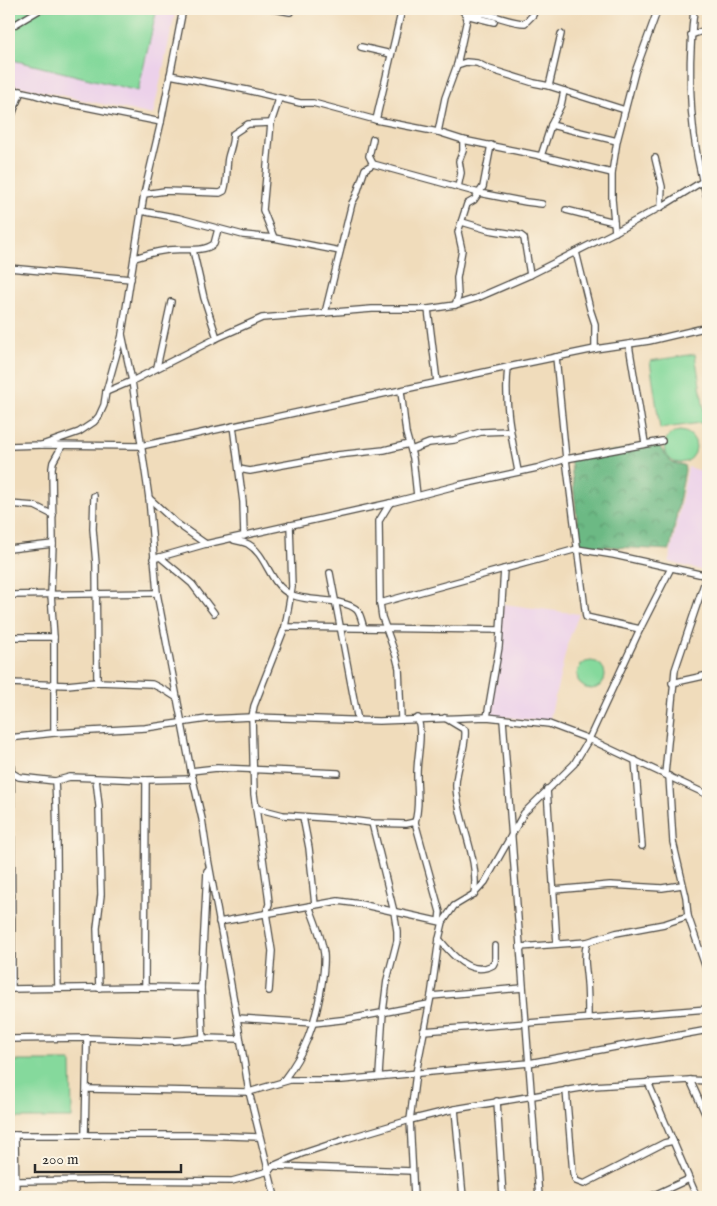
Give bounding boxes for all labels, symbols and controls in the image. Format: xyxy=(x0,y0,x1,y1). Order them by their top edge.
scale bar xyxy=(35,1141,181,1173)
text: 200 m xyxy=(42,1150,79,1169)

